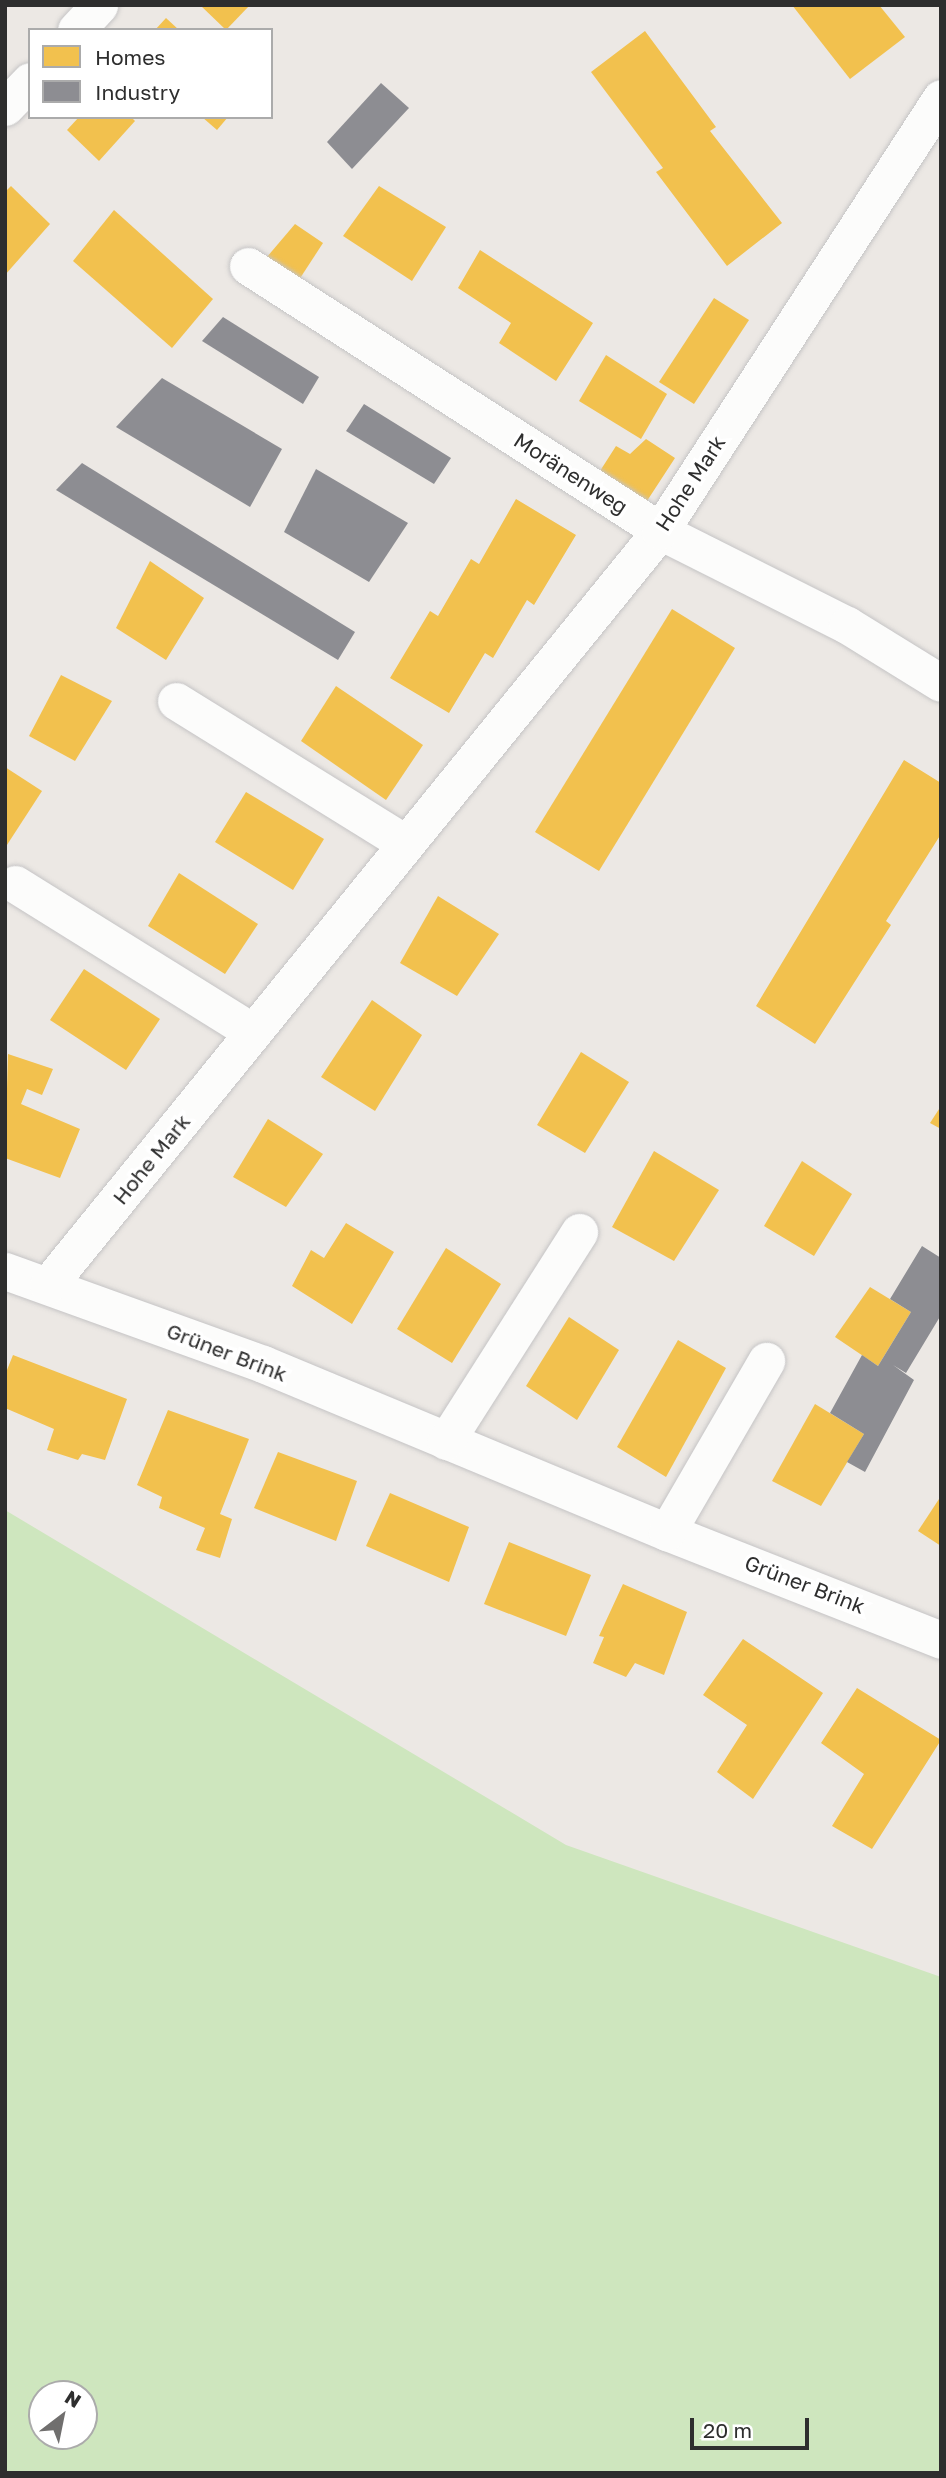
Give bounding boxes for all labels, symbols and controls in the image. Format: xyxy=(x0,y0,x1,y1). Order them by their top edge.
legend xyxy=(28,28,273,119)
text: Homes xyxy=(95,44,165,70)
text: Industry xyxy=(95,79,180,105)
street label: Moränenweg xyxy=(510,427,632,519)
street label: Hohe Mark xyxy=(650,430,730,536)
street label: Hohe Mark xyxy=(107,1109,195,1209)
street label: Grüner Brink xyxy=(163,1317,291,1387)
street label: Grüner Brink xyxy=(741,1549,869,1619)
north arrow xyxy=(28,2380,98,2450)
text: N xyxy=(61,2385,86,2412)
scale bar xyxy=(694,2404,813,2448)
text: 20 m xyxy=(703,2417,752,2443)

